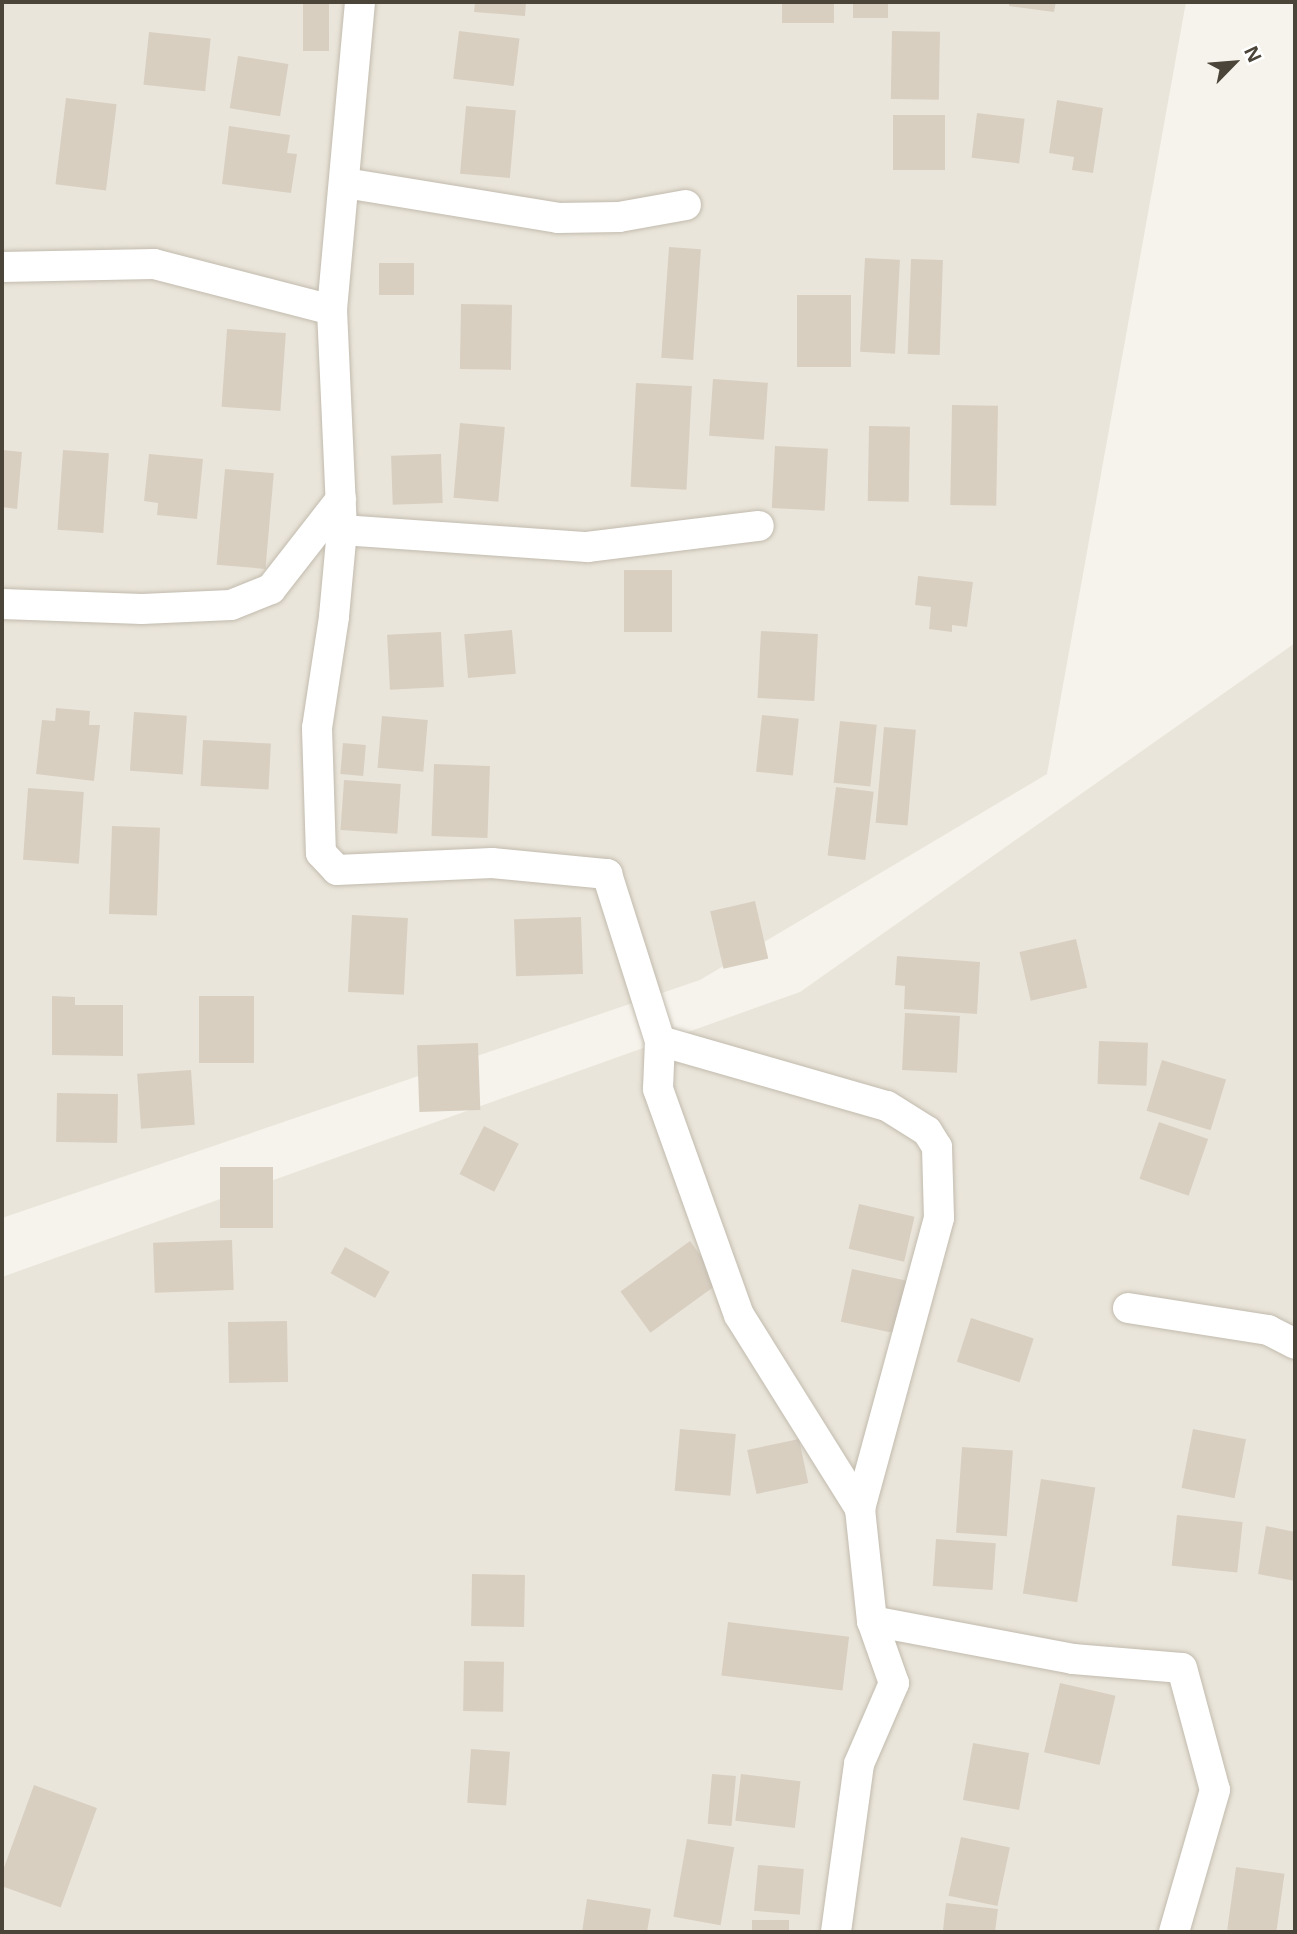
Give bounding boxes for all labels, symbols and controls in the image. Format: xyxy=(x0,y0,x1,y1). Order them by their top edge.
north arrow xyxy=(1199,28,1269,98)
text: N xyxy=(1238,42,1268,67)

